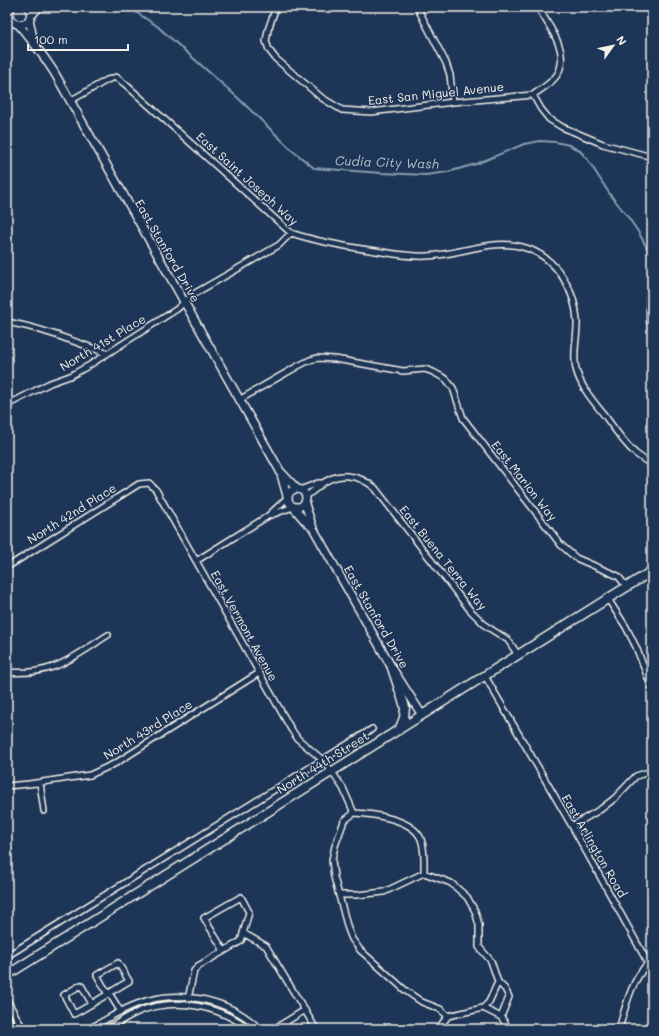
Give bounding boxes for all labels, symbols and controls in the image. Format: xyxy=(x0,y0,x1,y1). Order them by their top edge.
scale bar xyxy=(28,26,128,52)
north arrow xyxy=(593,26,633,66)
text: 100 m xyxy=(34,31,68,47)
text: N xyxy=(613,33,630,48)
street label: East San Miguel Avenue xyxy=(367,78,505,108)
street label: East Saint Joseph Way xyxy=(193,128,302,228)
water label: Cudia City Wash xyxy=(335,151,439,172)
street label: East Stanford Drive xyxy=(132,196,204,305)
street label: North 41st Place xyxy=(57,310,148,374)
street label: East Marion Way xyxy=(488,437,561,524)
street label: North 42nd Place xyxy=(24,479,119,547)
street label: East Buena Terra Way xyxy=(397,502,491,613)
street label: East Stanford Drive xyxy=(341,562,413,671)
street label: East Vermont Avenue xyxy=(208,567,282,684)
street label: North 43rd Place xyxy=(100,695,195,763)
street label: North 44th Street xyxy=(273,727,372,797)
street label: East Arlington Road xyxy=(559,791,631,900)

